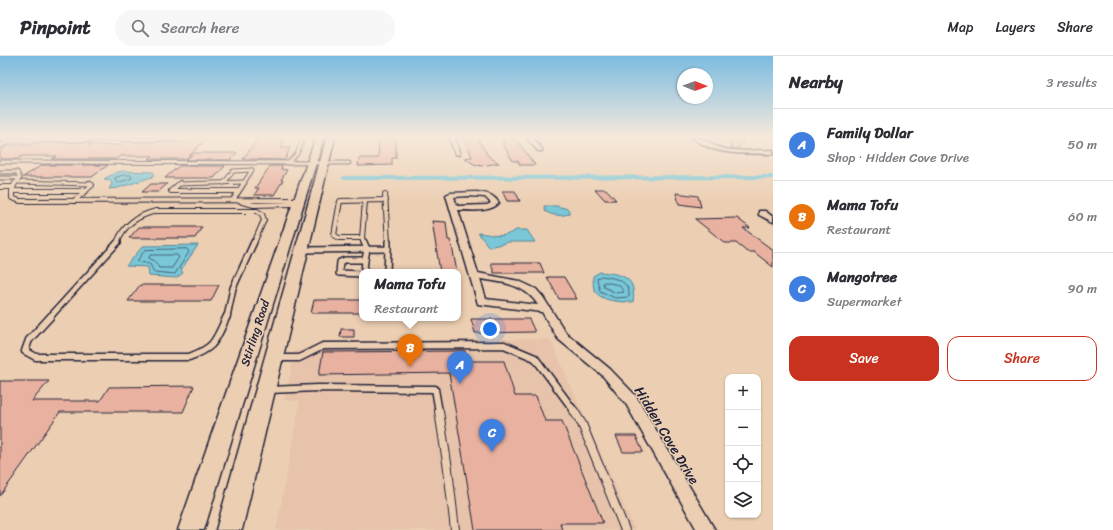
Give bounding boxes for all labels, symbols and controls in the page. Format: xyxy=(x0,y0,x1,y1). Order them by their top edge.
search box xyxy=(115,10,395,46)
text: Pinpoint xyxy=(20,11,91,44)
text: Search here xyxy=(161,15,240,41)
text: Map xyxy=(948,15,973,40)
text: Layers xyxy=(995,15,1035,40)
text: Share xyxy=(1057,15,1093,40)
icon: search xyxy=(129,17,151,39)
text: Nearby xyxy=(789,67,843,97)
north arrow xyxy=(677,68,713,104)
text: 3 results xyxy=(1046,71,1097,94)
text: Family Dollar xyxy=(827,120,913,146)
text: A xyxy=(798,133,806,156)
text: 50 m xyxy=(1067,133,1097,156)
text: Shop · Hidden Cove Drive xyxy=(827,146,969,169)
text: Mama Tofu xyxy=(827,192,898,218)
text: B xyxy=(798,205,806,228)
text: 60 m xyxy=(1068,205,1097,228)
text: Restaurant xyxy=(827,218,891,241)
text: Mangotree xyxy=(827,264,897,290)
popup xyxy=(359,269,461,321)
text: Mama Tofu xyxy=(374,271,446,297)
text: C xyxy=(798,277,806,300)
text: 90 m xyxy=(1067,277,1097,300)
text: Supermarket xyxy=(827,290,902,313)
street label: Stirling Road xyxy=(234,296,276,369)
text: Restaurant xyxy=(374,297,439,320)
your location xyxy=(480,319,500,339)
pin: B xyxy=(397,334,423,367)
button: Save xyxy=(789,336,939,381)
button: Share xyxy=(947,336,1097,381)
pin: A xyxy=(447,351,473,384)
map controls xyxy=(725,374,761,518)
button: + xyxy=(725,374,761,410)
street label: Hidden Cove Drive xyxy=(627,381,706,490)
button: − xyxy=(725,410,761,446)
pin: C xyxy=(479,419,505,452)
button: locate xyxy=(725,446,761,482)
button: layers xyxy=(725,482,761,518)

